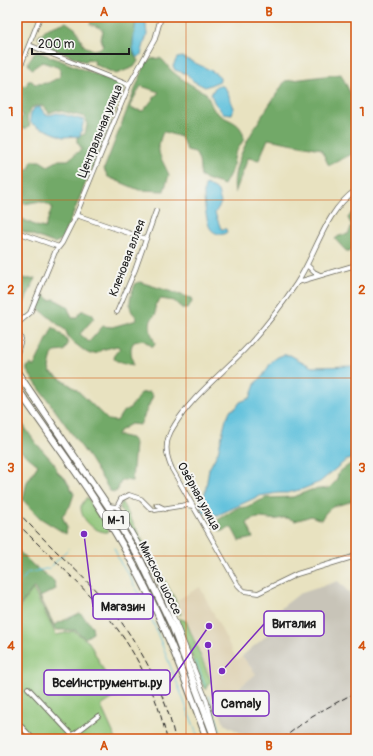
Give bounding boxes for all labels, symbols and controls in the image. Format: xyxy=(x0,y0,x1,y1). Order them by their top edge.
text: A xyxy=(100,4,109,20)
text: B xyxy=(265,4,273,20)
scale bar xyxy=(32,30,129,56)
text: 200 m xyxy=(38,37,75,52)
street label: Центральная улица xyxy=(75,82,126,180)
text: 1 xyxy=(8,104,14,120)
text: 1 xyxy=(359,104,365,120)
street label: Кленовая аллея xyxy=(106,217,149,299)
text: 2 xyxy=(7,282,15,298)
text: 2 xyxy=(358,282,366,298)
text: 3 xyxy=(7,460,15,476)
street label: Озёрная улица xyxy=(174,460,224,533)
text: 3 xyxy=(358,460,366,476)
road number: М-1 xyxy=(103,511,129,529)
street label: Минское шоссе xyxy=(135,539,184,617)
callout: Магазин xyxy=(93,594,153,619)
text: Магазин xyxy=(101,599,146,615)
callout: Виталия xyxy=(264,611,324,636)
text: Виталия xyxy=(272,616,316,632)
text: 4 xyxy=(7,638,15,654)
text: 4 xyxy=(358,638,366,654)
callout: ВсеИнструменты.ру xyxy=(44,670,170,695)
text: ВсеИнструменты.ру xyxy=(52,675,162,691)
callout: Camaly xyxy=(213,691,269,716)
text: Camaly xyxy=(221,696,262,712)
text: A xyxy=(100,738,109,754)
text: B xyxy=(265,738,273,754)

